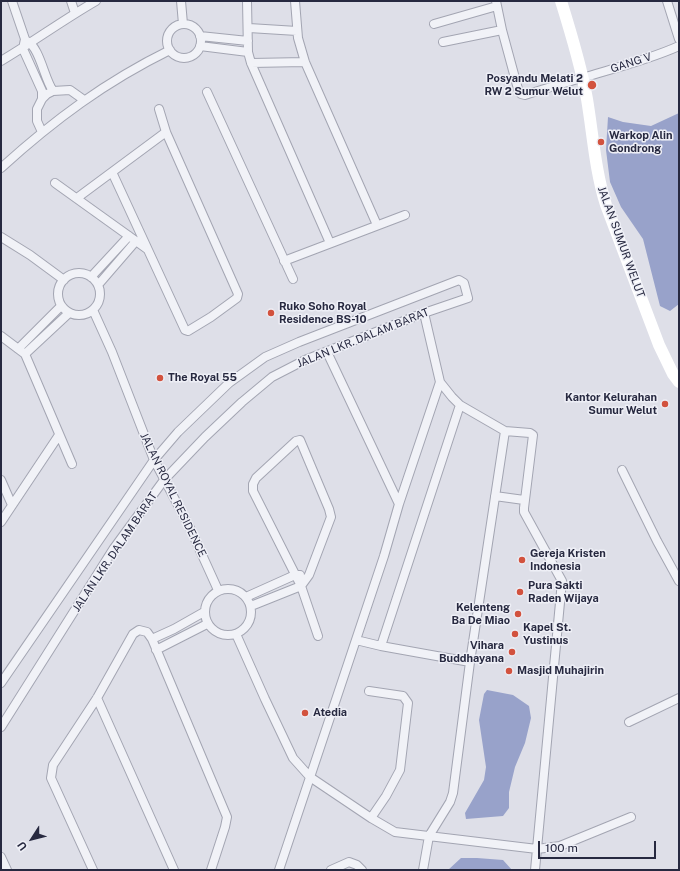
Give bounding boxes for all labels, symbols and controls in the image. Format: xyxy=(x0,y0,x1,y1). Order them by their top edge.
street label: GANG V xyxy=(609,50,653,76)
place label: Posyandu Melati 2 RW 2 Sumur Welut xyxy=(484,72,583,98)
marker: Posyandu Melati 2 RW 2 Sumur Welut xyxy=(586,79,598,91)
place label: Warkop Alin Gondrong xyxy=(609,129,672,155)
marker: Warkop Alin Gondrong xyxy=(596,137,606,147)
street label: JALAN SUMUR WELUT xyxy=(595,185,647,299)
place label: Ruko Soho Royal Residence BS-10 xyxy=(279,300,367,326)
street label: JALAN LKR. DALAM BARAT xyxy=(295,305,431,371)
marker: Ruko Soho Royal Residence BS-10 xyxy=(266,308,276,318)
place label: The Royal 55 xyxy=(168,371,237,385)
marker: The Royal 55 xyxy=(155,373,165,383)
place label: Kantor Kelurahan Sumur Welut xyxy=(565,391,657,417)
marker: Kantor Kelurahan Sumur Welut xyxy=(660,399,670,409)
street label: JALAN ROYAL RESIDENCE xyxy=(137,431,209,559)
street label: JALAN LKR. DALAM BARAT xyxy=(70,490,160,614)
place label: Gereja Kristen Indonesia xyxy=(530,547,606,573)
marker: Gereja Kristen Indonesia xyxy=(517,555,527,565)
place label: Pura Sakti Raden Wijaya xyxy=(528,579,599,605)
marker: Pura Sakti Raden Wijaya xyxy=(515,587,525,597)
place label: Kelenteng Ba De Miao xyxy=(451,601,510,627)
marker: Kelenteng Ba De Miao xyxy=(513,609,523,619)
place label: Kapel St. Yustinus xyxy=(523,621,571,647)
marker: Kapel St. Yustinus xyxy=(510,629,520,639)
place label: Vihara Buddhayana xyxy=(439,639,504,665)
marker: Vihara Buddhayana xyxy=(507,647,517,657)
place label: Masjid Muhajirin xyxy=(517,664,604,678)
marker: Masjid Muhajirin xyxy=(504,666,514,676)
place label: Atedia xyxy=(313,706,347,720)
marker: Atedia xyxy=(300,708,310,718)
north arrow xyxy=(12,819,52,859)
scale bar xyxy=(540,833,658,859)
text: U xyxy=(15,839,29,853)
text: 100 m xyxy=(545,841,578,855)

